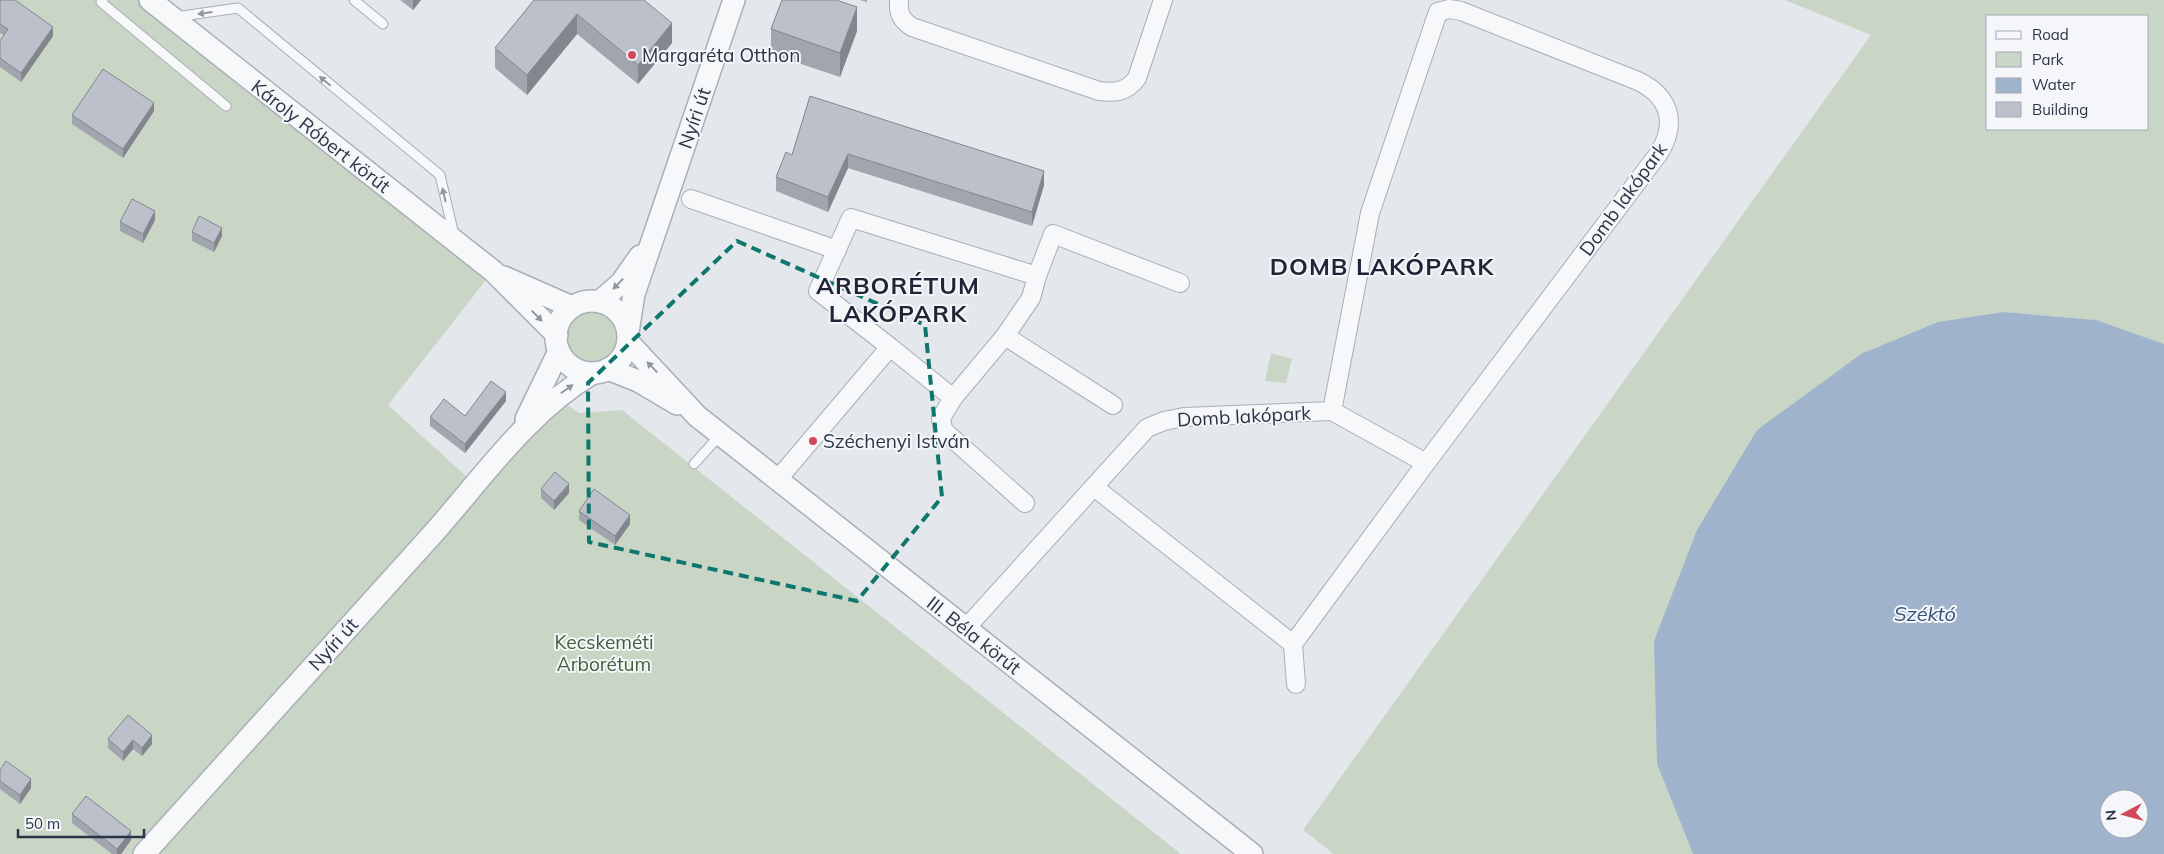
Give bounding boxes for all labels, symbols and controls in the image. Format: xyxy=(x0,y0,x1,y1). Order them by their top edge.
one-way arrow xyxy=(197,9,213,17)
legend xyxy=(1986,15,2149,130)
text: Road xyxy=(2032,25,2069,44)
place label: Margaréta Otthon xyxy=(642,43,800,67)
marker: Margaréta Otthon xyxy=(626,49,638,61)
text: Park xyxy=(2032,50,2064,69)
street label: Károly Róbert körút xyxy=(247,74,396,198)
one-way arrow xyxy=(320,75,332,87)
text: Water xyxy=(2032,75,2076,94)
street label: Nyíri út xyxy=(672,84,716,152)
text: Building xyxy=(2032,100,2088,119)
street label: Domb lakópark xyxy=(1574,138,1672,260)
one-way arrow xyxy=(440,187,448,202)
district label: DOMB LAKÓPARK xyxy=(1270,251,1494,281)
district label: ARBORÉTUM LAKÓPARK xyxy=(816,270,980,328)
one-way arrow xyxy=(612,278,624,290)
one-way arrow xyxy=(531,310,543,322)
one-way arrow xyxy=(646,361,658,373)
one-way arrow xyxy=(561,384,574,394)
street label: Domb lakópark xyxy=(1177,401,1312,431)
place label: Széchenyi István xyxy=(823,429,970,453)
marker: Széchenyi István xyxy=(807,435,819,447)
street label: III. Béla körút xyxy=(922,591,1026,679)
water label: Széktó xyxy=(1894,601,1956,626)
street label: Nyíri út xyxy=(303,612,363,675)
park label: Kecskeméti Arborétum xyxy=(554,630,654,676)
north arrow xyxy=(2099,789,2149,839)
scale bar xyxy=(18,806,144,838)
text: N xyxy=(2102,809,2121,822)
text: 50 m xyxy=(25,814,60,833)

